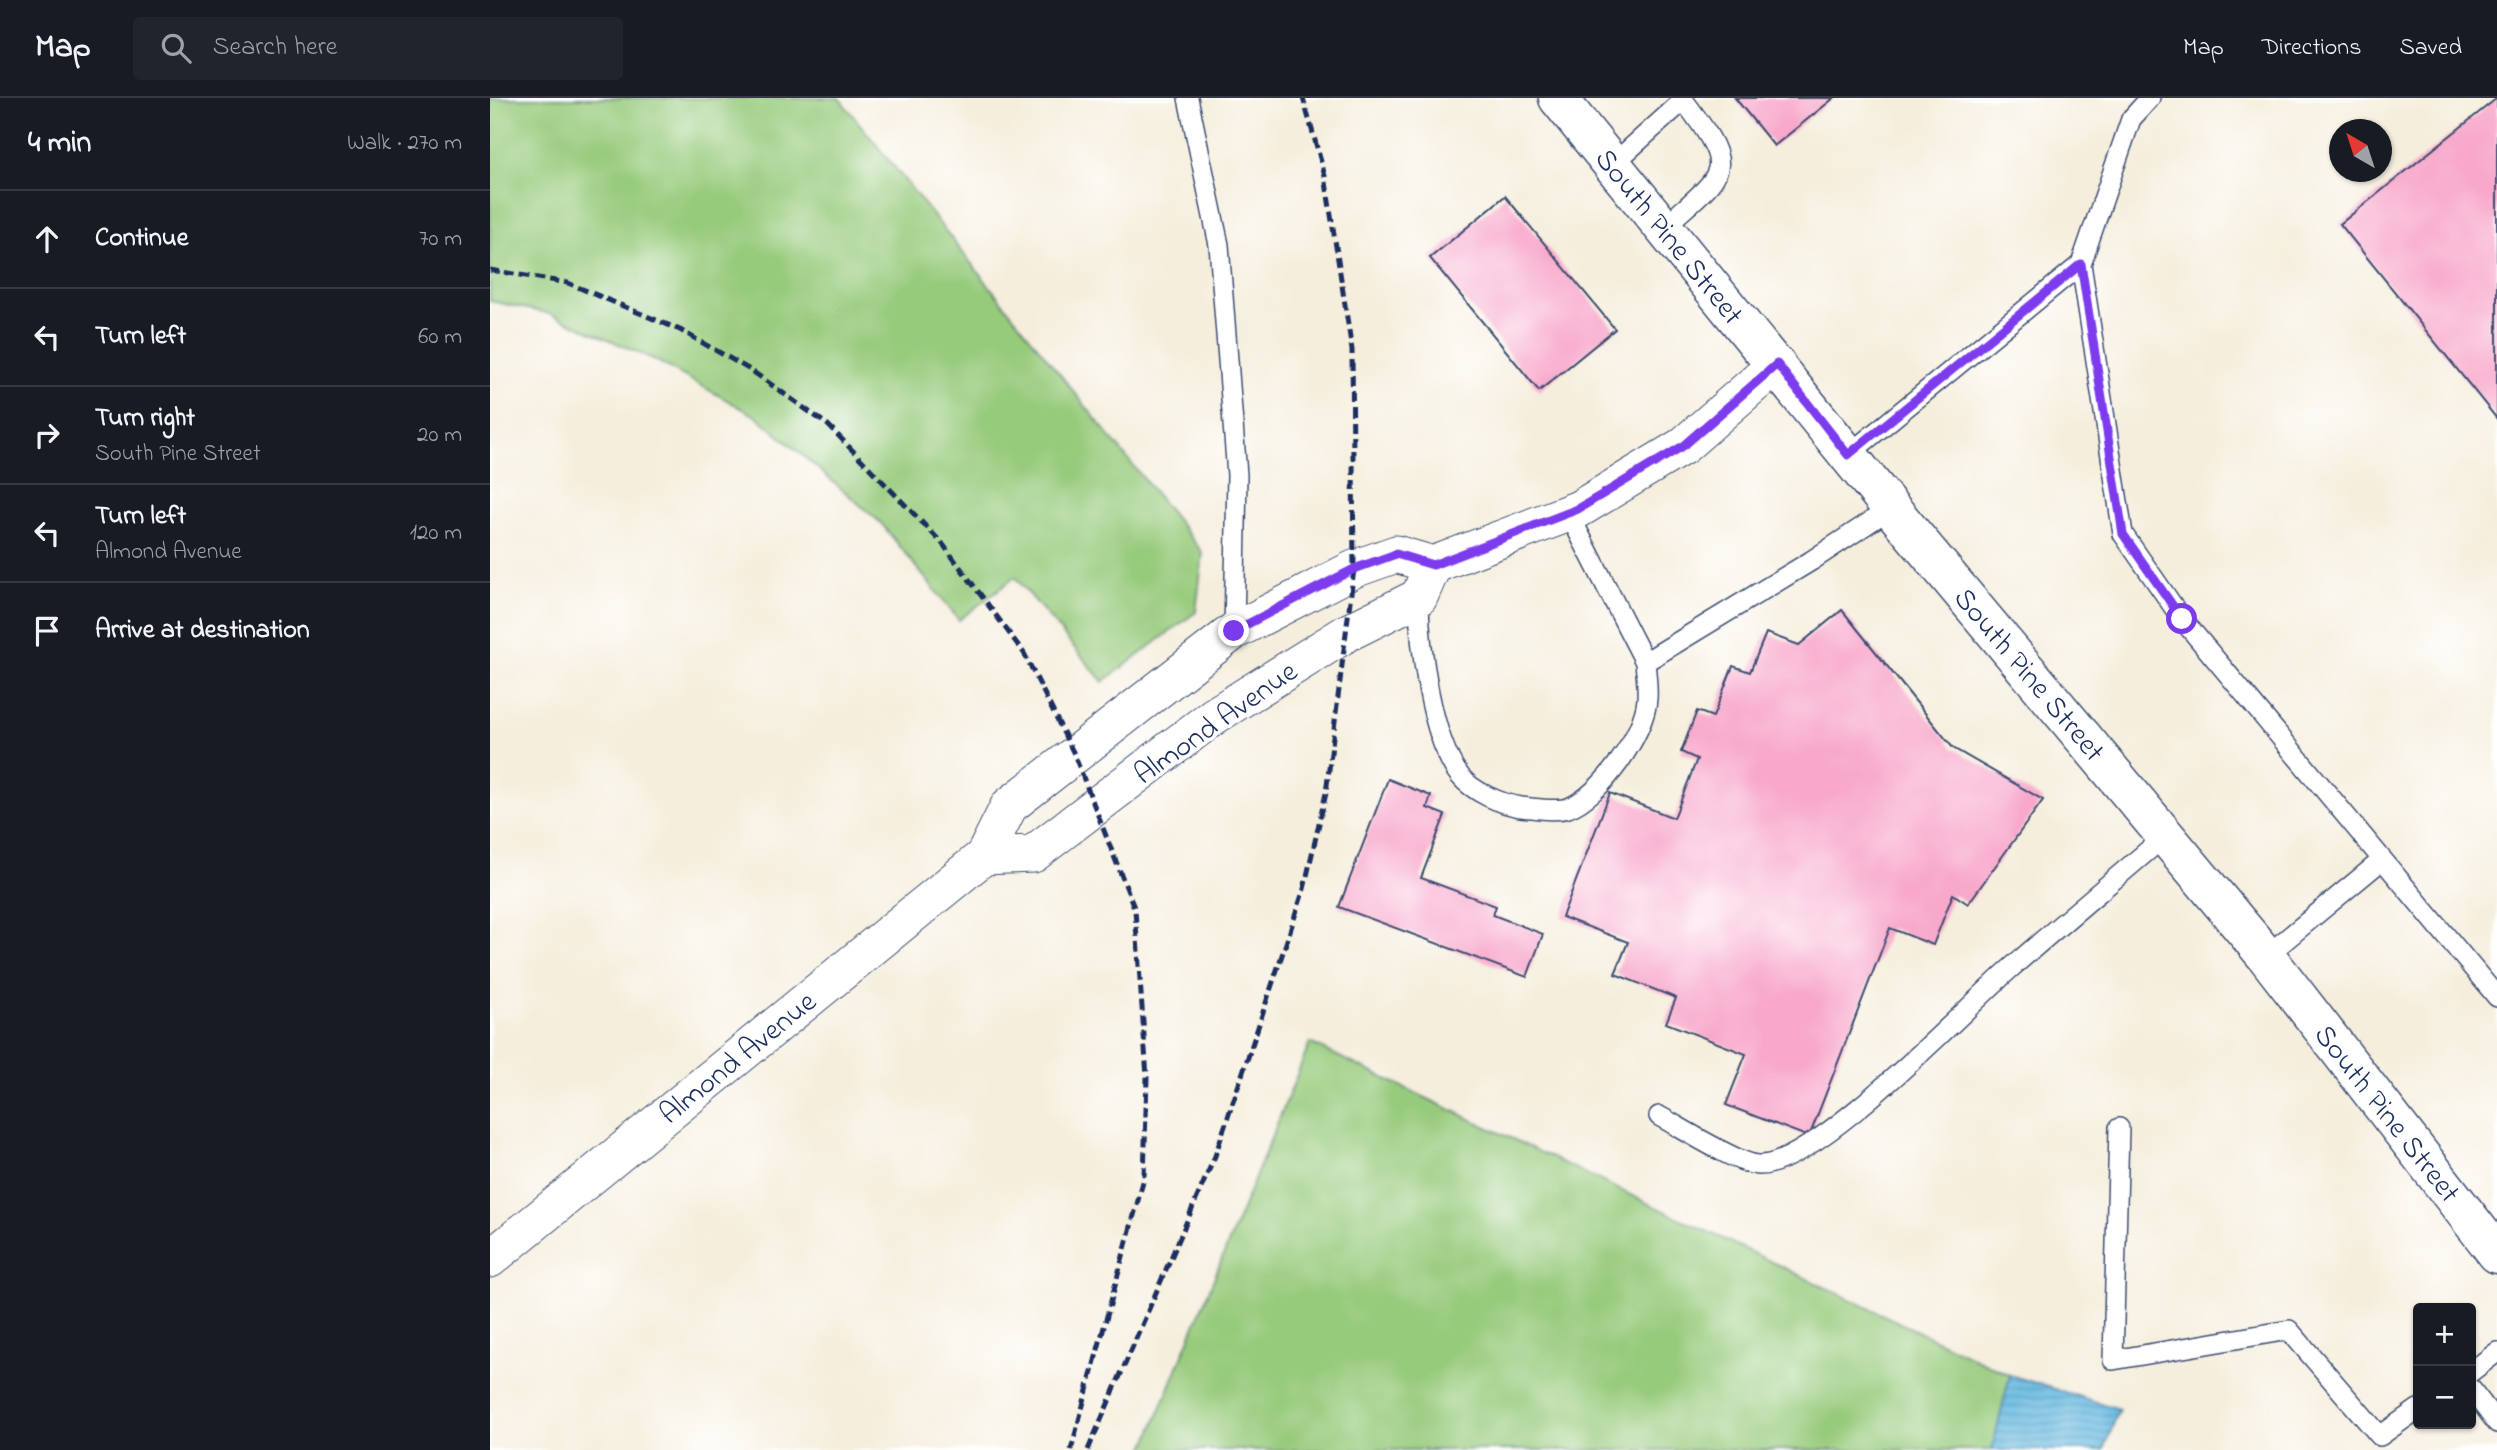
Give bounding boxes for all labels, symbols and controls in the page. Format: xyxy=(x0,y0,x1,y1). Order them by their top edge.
search box xyxy=(133,17,623,80)
text: Map xyxy=(35,24,91,72)
icon: search xyxy=(157,29,195,67)
text: Search here xyxy=(213,29,337,67)
text: Map xyxy=(2183,31,2224,66)
text: Directions xyxy=(2262,31,2361,66)
text: Saved xyxy=(2399,31,2462,66)
north arrow xyxy=(2329,119,2392,182)
text: 4 min xyxy=(28,122,91,166)
text: Walk · 270 m xyxy=(347,127,462,160)
street label: South Pine Street xyxy=(1583,140,1753,336)
icon: ahead xyxy=(28,220,66,258)
text: Continue xyxy=(95,220,188,258)
text: 70 m xyxy=(419,223,462,256)
icon: left xyxy=(28,318,66,356)
text: Turn left xyxy=(95,318,186,356)
text: 60 m xyxy=(418,321,462,354)
text: Turn right xyxy=(95,400,195,438)
icon: right xyxy=(28,416,66,454)
text: 20 m xyxy=(417,419,462,452)
text: South Pine Street xyxy=(95,438,261,471)
text: Turn left xyxy=(95,498,186,536)
icon: left xyxy=(28,514,66,552)
text: 120 m xyxy=(410,517,462,550)
text: Almond Avenue xyxy=(95,536,242,569)
street label: South Pine Street xyxy=(1941,579,2114,773)
route start xyxy=(2166,603,2197,634)
icon: arrive xyxy=(28,612,66,650)
text: Arrive at destination xyxy=(95,612,310,650)
route end xyxy=(1218,615,1249,646)
street label: Almond Avenue xyxy=(1126,651,1308,797)
street label: Almond Avenue xyxy=(651,982,827,1137)
street label: South Pine Street xyxy=(2302,1016,2469,1214)
map controls xyxy=(2413,1303,2476,1429)
button: + xyxy=(2413,1303,2476,1366)
button: − xyxy=(2413,1366,2476,1429)

